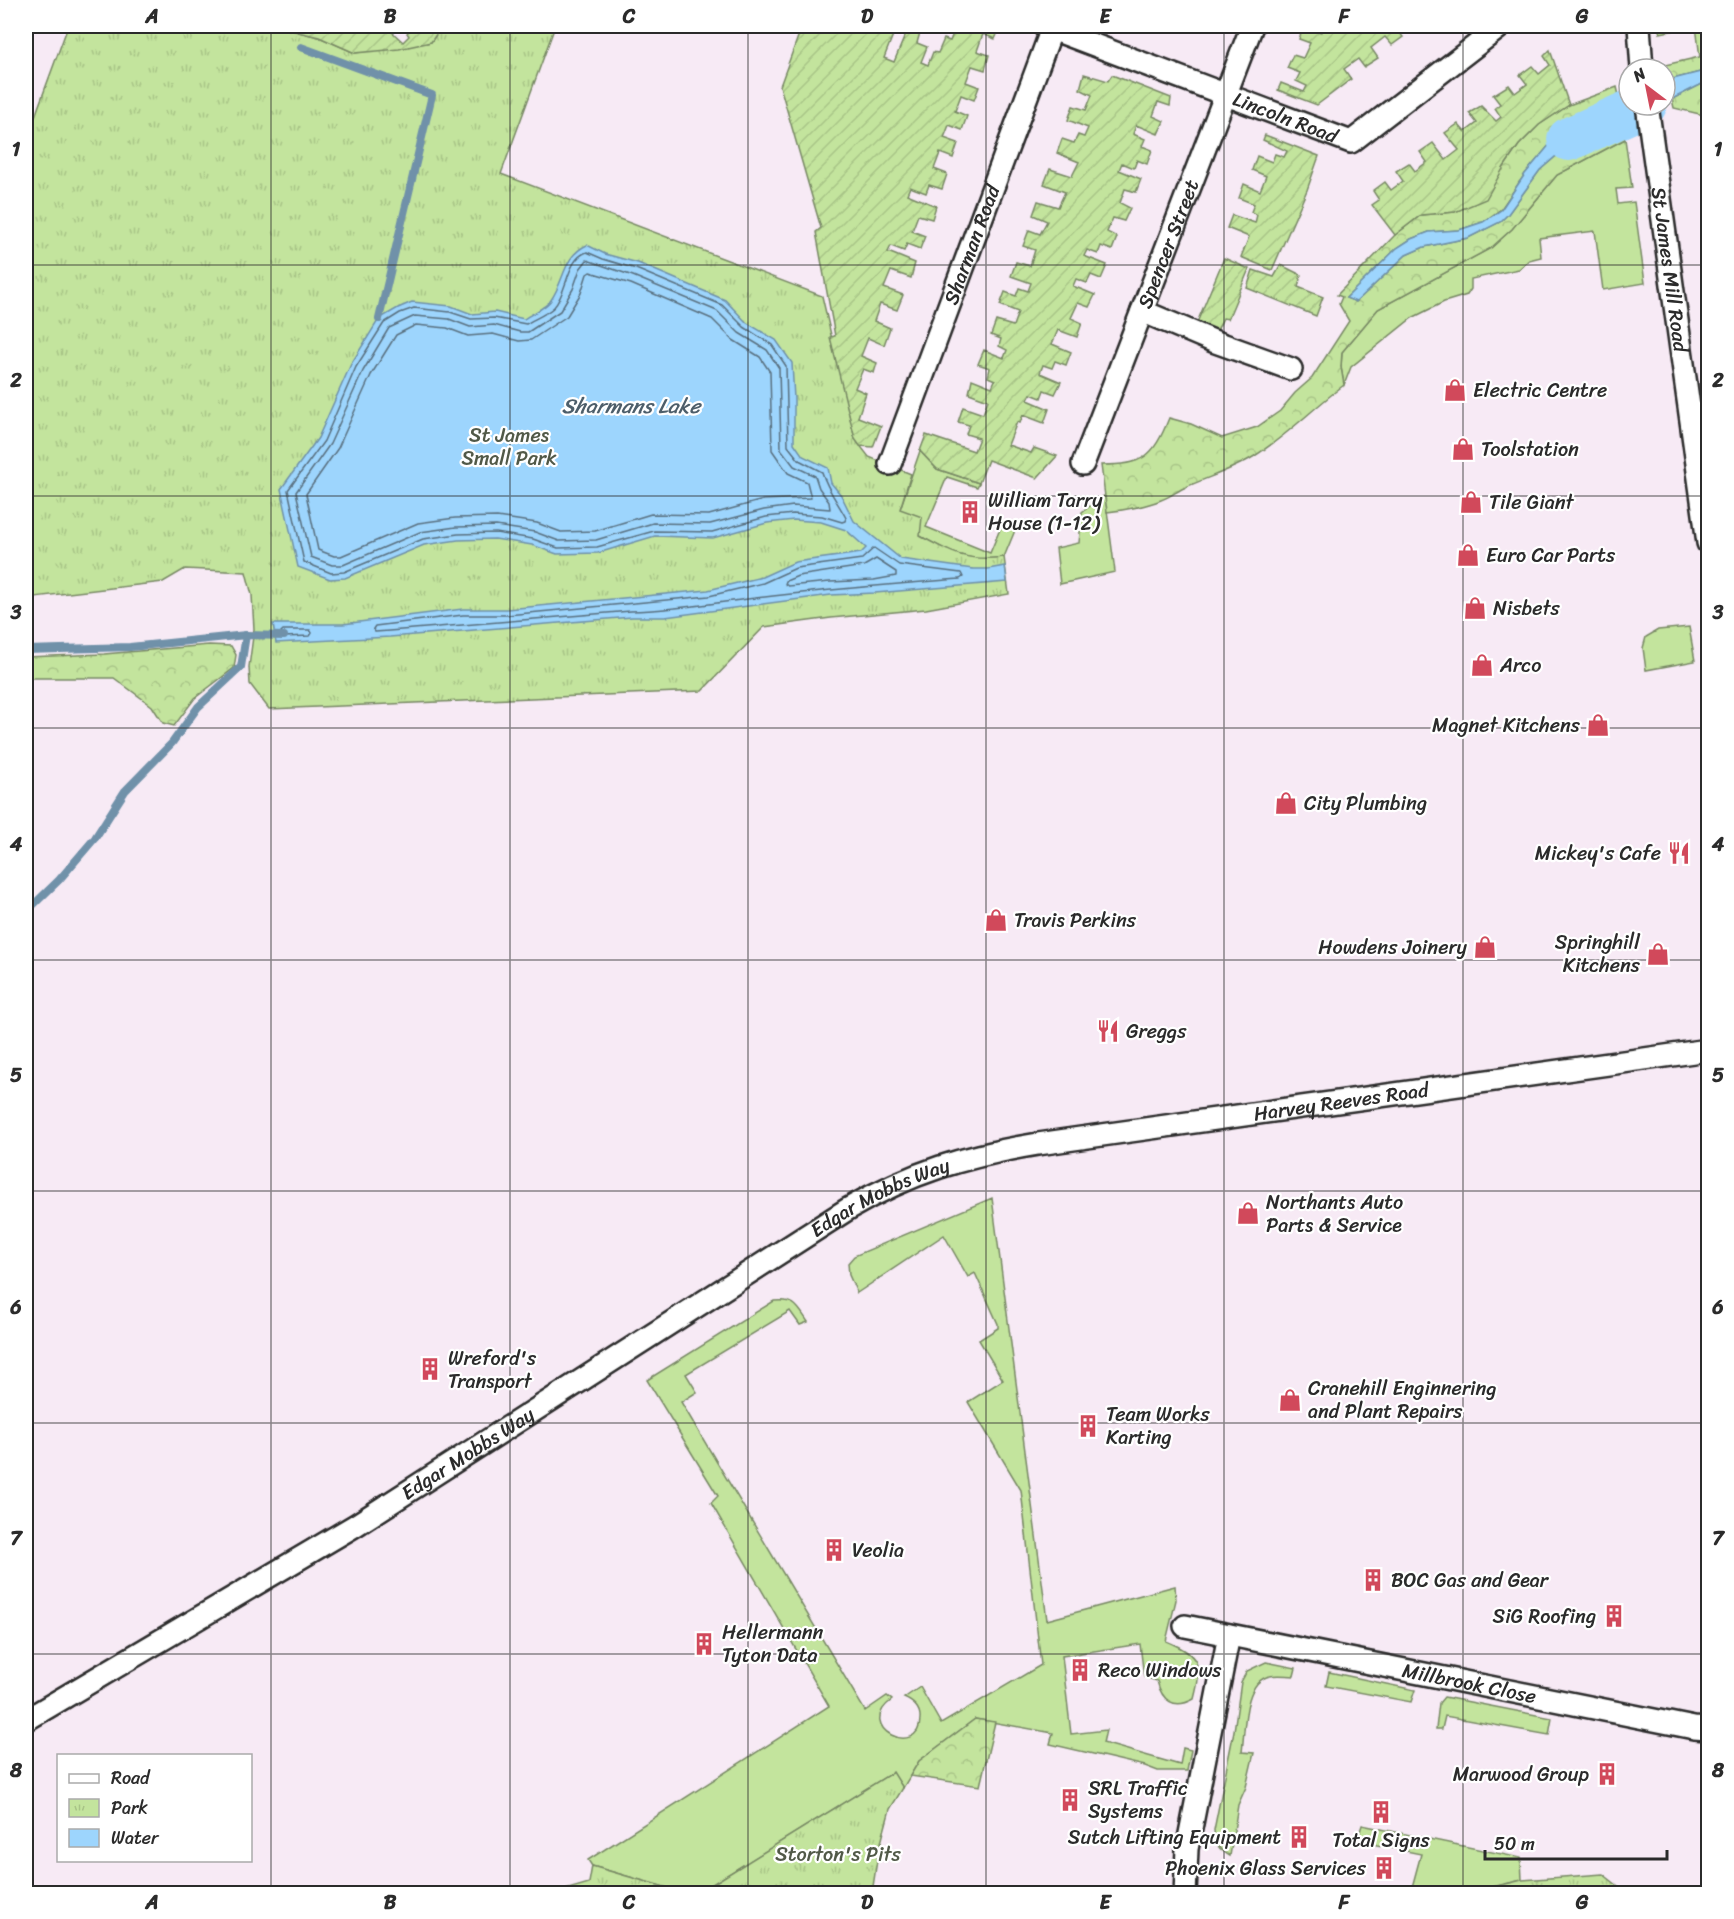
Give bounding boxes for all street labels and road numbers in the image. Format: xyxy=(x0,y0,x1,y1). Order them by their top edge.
street label: Lincoln Road xyxy=(1228,81,1344,154)
street label: Spencer Street xyxy=(1127,174,1209,314)
street label: Sharman Road xyxy=(933,178,1010,310)
street label: St James Mill Road xyxy=(1641,185,1699,356)
street label: Harvey Reeves Road xyxy=(1251,1072,1432,1131)
street label: Edgar Mobbs Way xyxy=(803,1147,955,1247)
street label: Edgar Mobbs Way xyxy=(394,1397,542,1509)
street label: Millbrook Close xyxy=(1399,1652,1539,1713)

